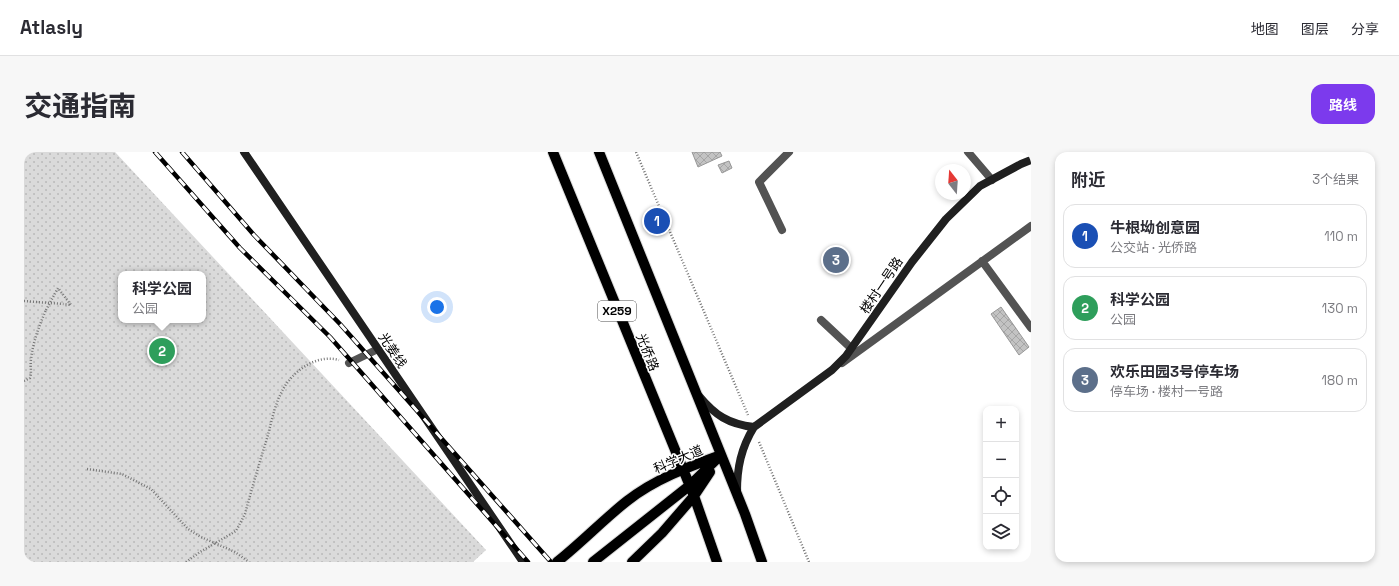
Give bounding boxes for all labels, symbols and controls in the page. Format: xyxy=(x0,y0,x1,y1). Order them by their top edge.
text: Atlasly xyxy=(20,15,83,40)
text: 地图 xyxy=(1251,20,1279,38)
text: 图层 xyxy=(1301,20,1329,38)
text: 分享 xyxy=(1351,20,1379,38)
button: 路线 xyxy=(1311,84,1375,124)
text: 交通指南 xyxy=(24,88,136,124)
north arrow xyxy=(935,164,971,200)
text: 附近 xyxy=(1071,169,1105,191)
text: 3个结果 xyxy=(1312,171,1359,188)
pin: 1 xyxy=(644,206,670,236)
text: 牛根坳创意园 xyxy=(1110,218,1200,237)
text: 1 xyxy=(1082,228,1088,245)
text: 110 m xyxy=(1324,228,1358,245)
text: 公交站 · 光侨路 xyxy=(1110,239,1197,256)
pin: 3 xyxy=(823,245,849,275)
street label: 楼村一号路 xyxy=(856,254,907,317)
popup xyxy=(118,271,206,323)
text: 科学公园 xyxy=(132,279,192,298)
text: 科学公园 xyxy=(1110,290,1170,309)
your location xyxy=(427,297,447,317)
text: 公园 xyxy=(132,300,158,317)
text: 2 xyxy=(1081,300,1089,317)
text: 130 m xyxy=(1322,300,1358,317)
road number: X259 xyxy=(598,301,636,321)
text: 公园 xyxy=(1110,311,1136,328)
street label: 光姜线 xyxy=(375,329,411,371)
street label: 光侨路 xyxy=(632,331,663,373)
pin: 2 xyxy=(149,336,175,366)
text: 欢乐田园3号停车场 xyxy=(1110,362,1239,381)
text: 3 xyxy=(1081,372,1089,389)
text: 180 m xyxy=(1322,372,1358,389)
text: 停车场 · 楼村一号路 xyxy=(1110,383,1223,400)
map controls xyxy=(983,406,1019,550)
button: + xyxy=(983,406,1019,442)
street label: 科学大道 xyxy=(651,441,705,477)
button: − xyxy=(983,442,1019,478)
button: locate xyxy=(983,478,1019,514)
button: layers xyxy=(983,514,1019,550)

